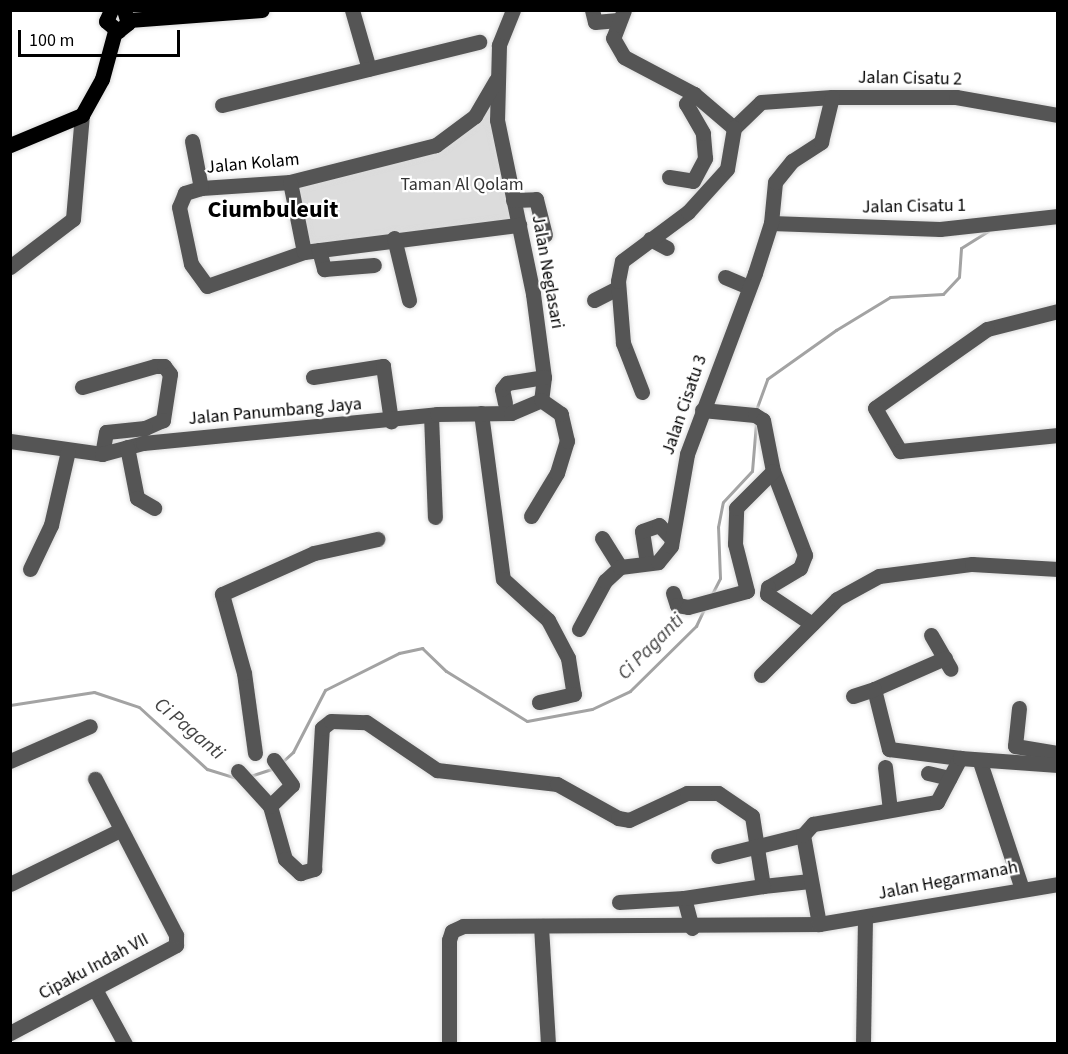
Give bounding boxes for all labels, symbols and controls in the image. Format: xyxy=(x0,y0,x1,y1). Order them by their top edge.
scale bar xyxy=(21,18,183,56)
text: 100 m xyxy=(29,28,74,53)
street label: Jalan Cisatu 2 xyxy=(858,67,962,91)
street label: Jalan Kolam xyxy=(206,149,300,179)
park label: Taman Al Qolam xyxy=(400,174,524,196)
street label: Jalan Cisatu 1 xyxy=(862,195,966,219)
district label: Ciumbuleuit xyxy=(208,196,338,224)
street label: Jalan Neglasari xyxy=(526,213,568,331)
street label: Jalan Cisatu 3 xyxy=(658,352,712,458)
street label: Jalan Panumbang Jaya xyxy=(187,394,363,430)
water label: Ci Paganti xyxy=(613,609,689,685)
water label: Ci Paganti xyxy=(149,693,229,765)
street label: Jalan Hegarmanah xyxy=(876,857,1020,905)
street label: Cipaku Indah VII xyxy=(35,929,153,1005)

